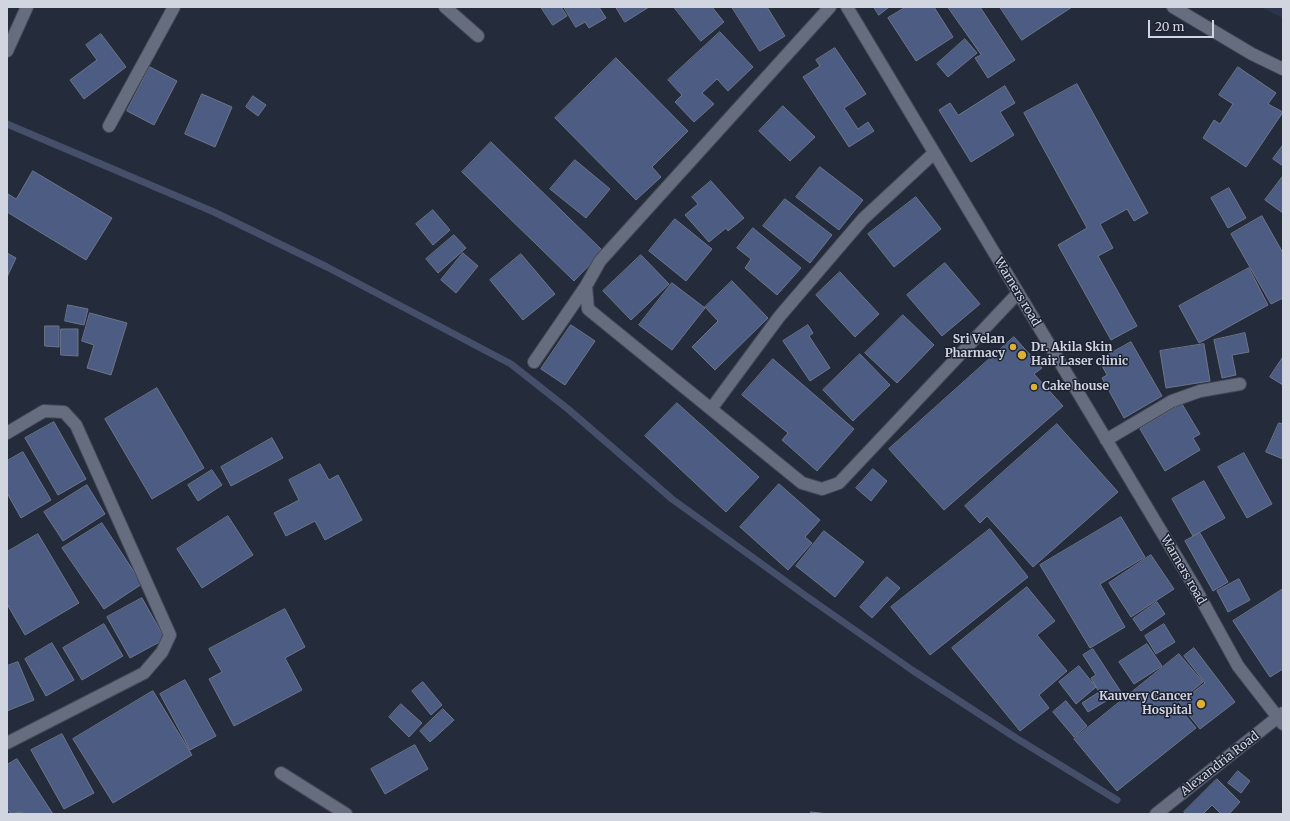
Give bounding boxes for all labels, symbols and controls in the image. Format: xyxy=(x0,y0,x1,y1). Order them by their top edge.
scale bar xyxy=(1150,12,1216,38)
text: 20 m xyxy=(1155,19,1184,34)
street label: Warners road xyxy=(991,255,1043,329)
place label: Sri Velan Pharmacy xyxy=(945,333,1005,361)
place label: Dr. Akila Skin Hair Laser clinic xyxy=(1031,341,1128,369)
marker: Sri Velan Pharmacy xyxy=(1008,342,1018,352)
marker: Dr. Akila Skin Hair Laser clinic xyxy=(1016,349,1028,361)
place label: Cake house xyxy=(1042,380,1109,394)
marker: Cake house xyxy=(1029,382,1039,392)
street label: Warners road xyxy=(1157,533,1209,607)
place label: Kauvery Cancer Hospital xyxy=(1099,690,1192,718)
marker: Kauvery Cancer Hospital xyxy=(1195,698,1207,710)
street label: Alexandria Road xyxy=(1178,729,1262,799)

